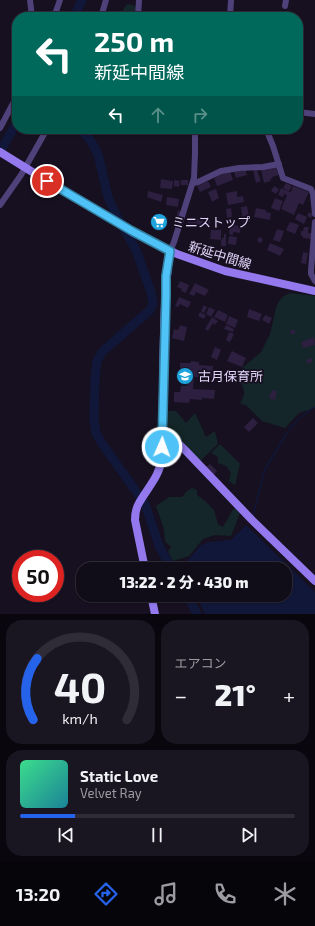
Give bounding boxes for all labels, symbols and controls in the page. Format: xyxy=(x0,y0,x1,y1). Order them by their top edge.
text: 250 m xyxy=(94,24,174,58)
icon: left xyxy=(28,28,80,80)
text: 新延中間線 xyxy=(94,61,184,83)
icon: left xyxy=(105,104,127,126)
icon: ahead xyxy=(147,104,169,126)
icon: right xyxy=(189,104,211,126)
pin xyxy=(30,164,64,198)
icon: arrive xyxy=(36,170,58,192)
supermarket icon: ミニストップ xyxy=(149,212,169,232)
place label: ミニストップ xyxy=(172,214,250,230)
street label: 新延中間線 xyxy=(187,238,253,272)
school or university icon: 古月保育所 xyxy=(175,366,195,386)
place label: 古月保育所 xyxy=(198,368,263,384)
position arrow xyxy=(141,426,183,468)
speed limit sign: 50 xyxy=(12,550,64,602)
text: 13:22 · 2 分 · 430 m xyxy=(119,573,249,591)
text: エアコン xyxy=(175,655,227,671)
text: 40 xyxy=(54,661,107,711)
text: 21° xyxy=(214,676,256,712)
text: − xyxy=(175,682,187,708)
text: + xyxy=(283,682,295,708)
text: km/h xyxy=(63,710,98,727)
text: Static Love xyxy=(80,767,158,785)
text: Velvet Ray xyxy=(80,785,142,801)
icon: previous xyxy=(55,824,77,846)
icon: pause xyxy=(146,824,168,846)
icon: next xyxy=(238,824,260,846)
icon: directions xyxy=(92,880,120,908)
icon: music xyxy=(152,880,180,908)
icon: phone xyxy=(211,880,239,908)
icon: climate xyxy=(271,880,299,908)
text: 13:20 xyxy=(16,883,60,905)

